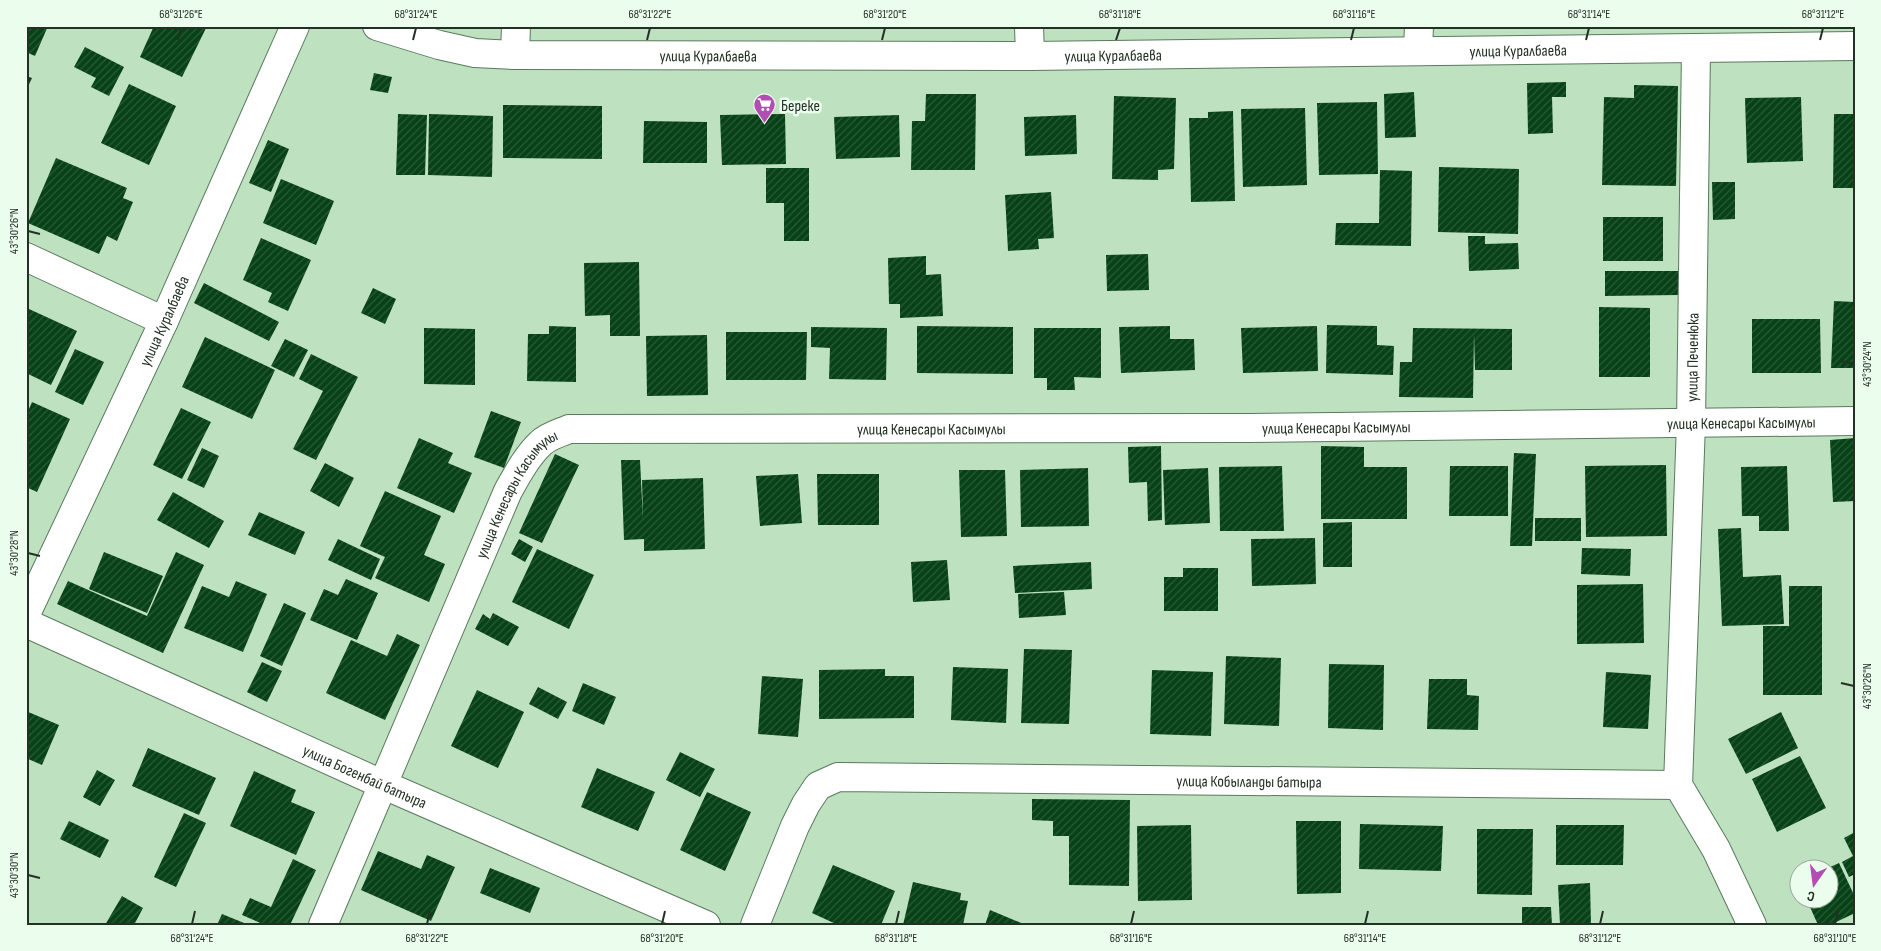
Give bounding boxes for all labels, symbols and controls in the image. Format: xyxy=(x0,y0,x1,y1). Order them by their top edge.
text: 68°31'26"E xyxy=(159,7,203,22)
text: 68°31'24"E xyxy=(394,7,438,22)
text: 68°31'22"E xyxy=(628,7,672,22)
text: 68°31'20"E xyxy=(863,7,907,22)
text: 68°31'18"E xyxy=(1099,7,1141,22)
text: 68°31'16"E xyxy=(1333,7,1375,22)
text: 68°31'14"E xyxy=(1568,7,1610,22)
text: 68°31'12"E xyxy=(1802,7,1844,22)
street label: улица Куралбаева xyxy=(1469,41,1567,62)
street label: улица Куралбаева xyxy=(1064,46,1162,67)
street label: улица Куралбаева xyxy=(659,47,757,66)
supermarket icon: Береке xyxy=(753,93,777,124)
place label: Береке xyxy=(781,97,820,116)
text: 43°30'26"N xyxy=(7,208,22,254)
street label: улица Куралбаева xyxy=(136,273,194,370)
street label: улица Печенюка xyxy=(1683,313,1703,402)
text: 43°30'24"N xyxy=(1860,341,1875,387)
street label: улица Кенесары Касымулы xyxy=(1667,413,1816,434)
street label: улица Кенесары Касымулы xyxy=(1262,418,1411,439)
street label: улица Кенесары Касымулы xyxy=(857,420,1006,440)
street label: улица Кенесары Касымулы xyxy=(472,427,561,562)
text: 43°30'28"N xyxy=(7,530,22,576)
text: 43°30'26"N xyxy=(1860,663,1875,709)
street label: улица Богенбай батыра xyxy=(300,742,429,813)
street label: улица Кобыланды батыра xyxy=(1176,772,1322,793)
text: 43°30'30"N xyxy=(7,852,22,898)
north arrow xyxy=(1788,858,1838,908)
text: С xyxy=(1805,887,1817,905)
text: 68°31'24"E xyxy=(170,931,214,946)
text: 68°31'22"E xyxy=(405,931,449,946)
text: 68°31'20"E xyxy=(640,931,684,946)
text: 68°31'18"E xyxy=(875,931,917,946)
text: 68°31'16"E xyxy=(1110,931,1152,946)
text: 68°31'14"E xyxy=(1344,931,1386,946)
text: 68°31'12"E xyxy=(1579,931,1621,946)
text: 68°31'10"E xyxy=(1814,931,1856,946)

